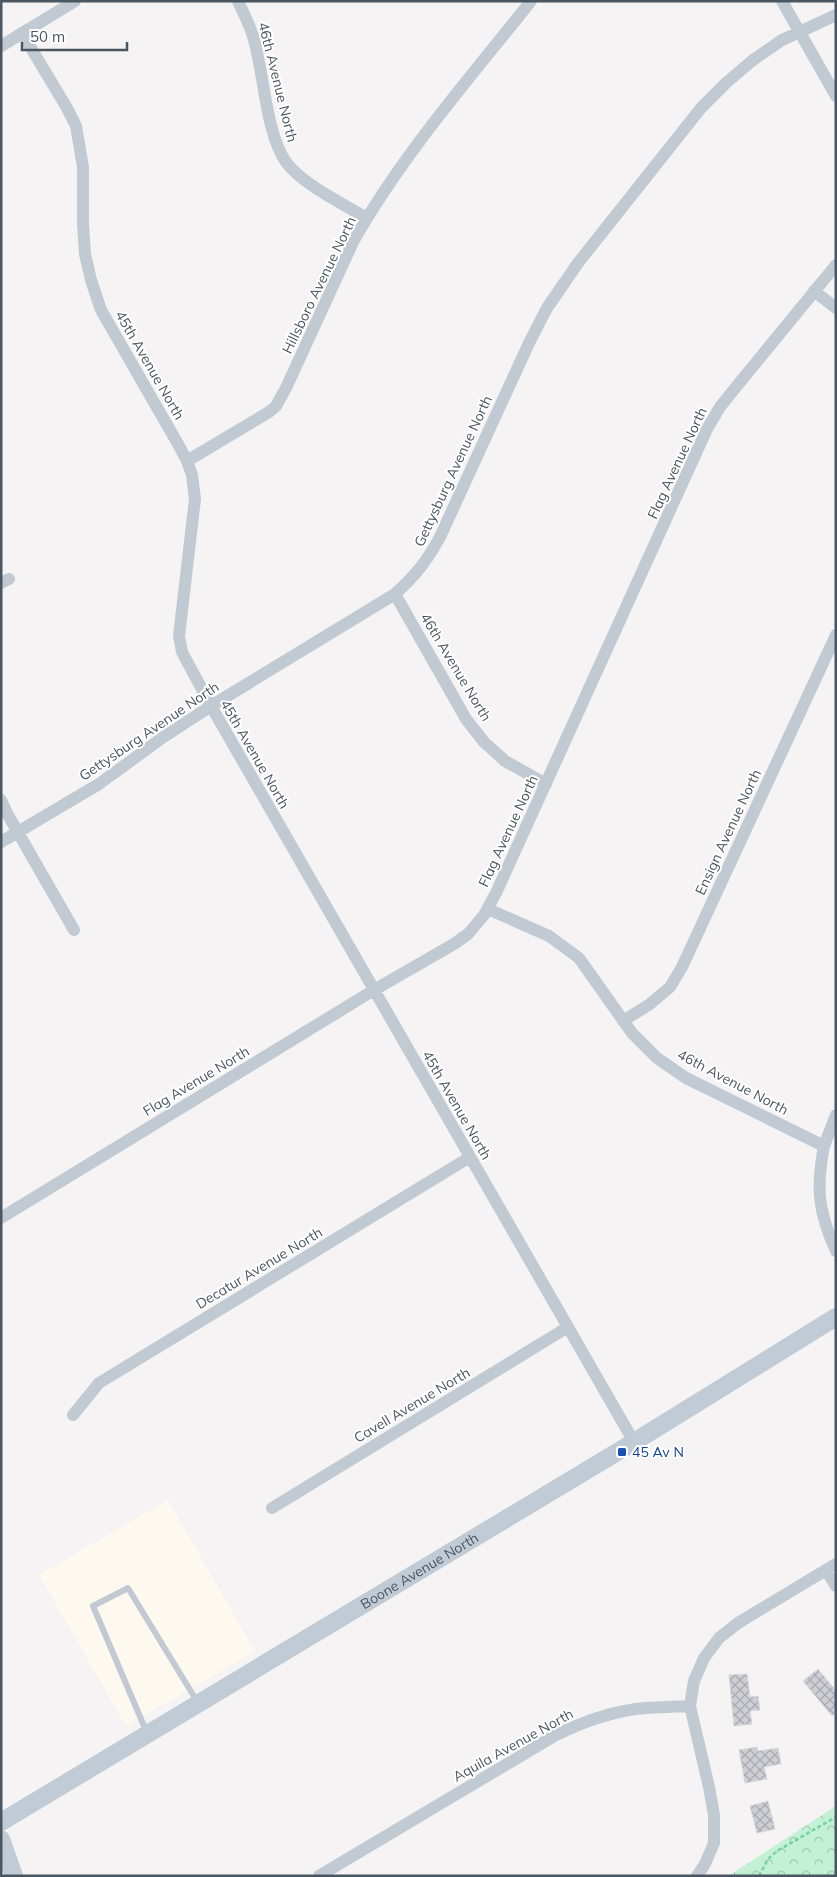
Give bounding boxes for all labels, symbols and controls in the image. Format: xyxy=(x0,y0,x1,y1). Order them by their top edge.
scale bar xyxy=(22,20,128,52)
street label: 46th Avenue North xyxy=(254,20,302,144)
text: 50 m xyxy=(30,27,65,46)
street label: Hillsboro Avenue North xyxy=(278,214,360,356)
street label: 45th Avenue North xyxy=(111,307,189,423)
street label: Gettysburg Avenue North xyxy=(410,393,496,549)
street label: Flag Avenue North xyxy=(643,404,711,522)
street label: 46th Avenue North xyxy=(417,610,495,724)
street label: Gettysburg Avenue North xyxy=(76,677,222,785)
street label: 45th Avenue North xyxy=(216,696,294,812)
street label: Ensign Avenue North xyxy=(691,766,765,898)
street label: Flag Avenue North xyxy=(474,772,542,890)
street label: Flag Avenue North xyxy=(139,1042,253,1120)
street label: 46th Avenue North xyxy=(674,1045,792,1119)
street label: 45th Avenue North xyxy=(418,1047,496,1163)
street label: Decatur Avenue North xyxy=(192,1223,326,1313)
street label: Cavell Avenue North xyxy=(351,1363,473,1447)
place label: 45 Av N xyxy=(632,1443,684,1461)
marker: 45 Av N xyxy=(616,1446,628,1458)
street label: Boone Avenue North xyxy=(357,1528,482,1613)
street label: Aquila Avenue North xyxy=(450,1704,576,1786)

